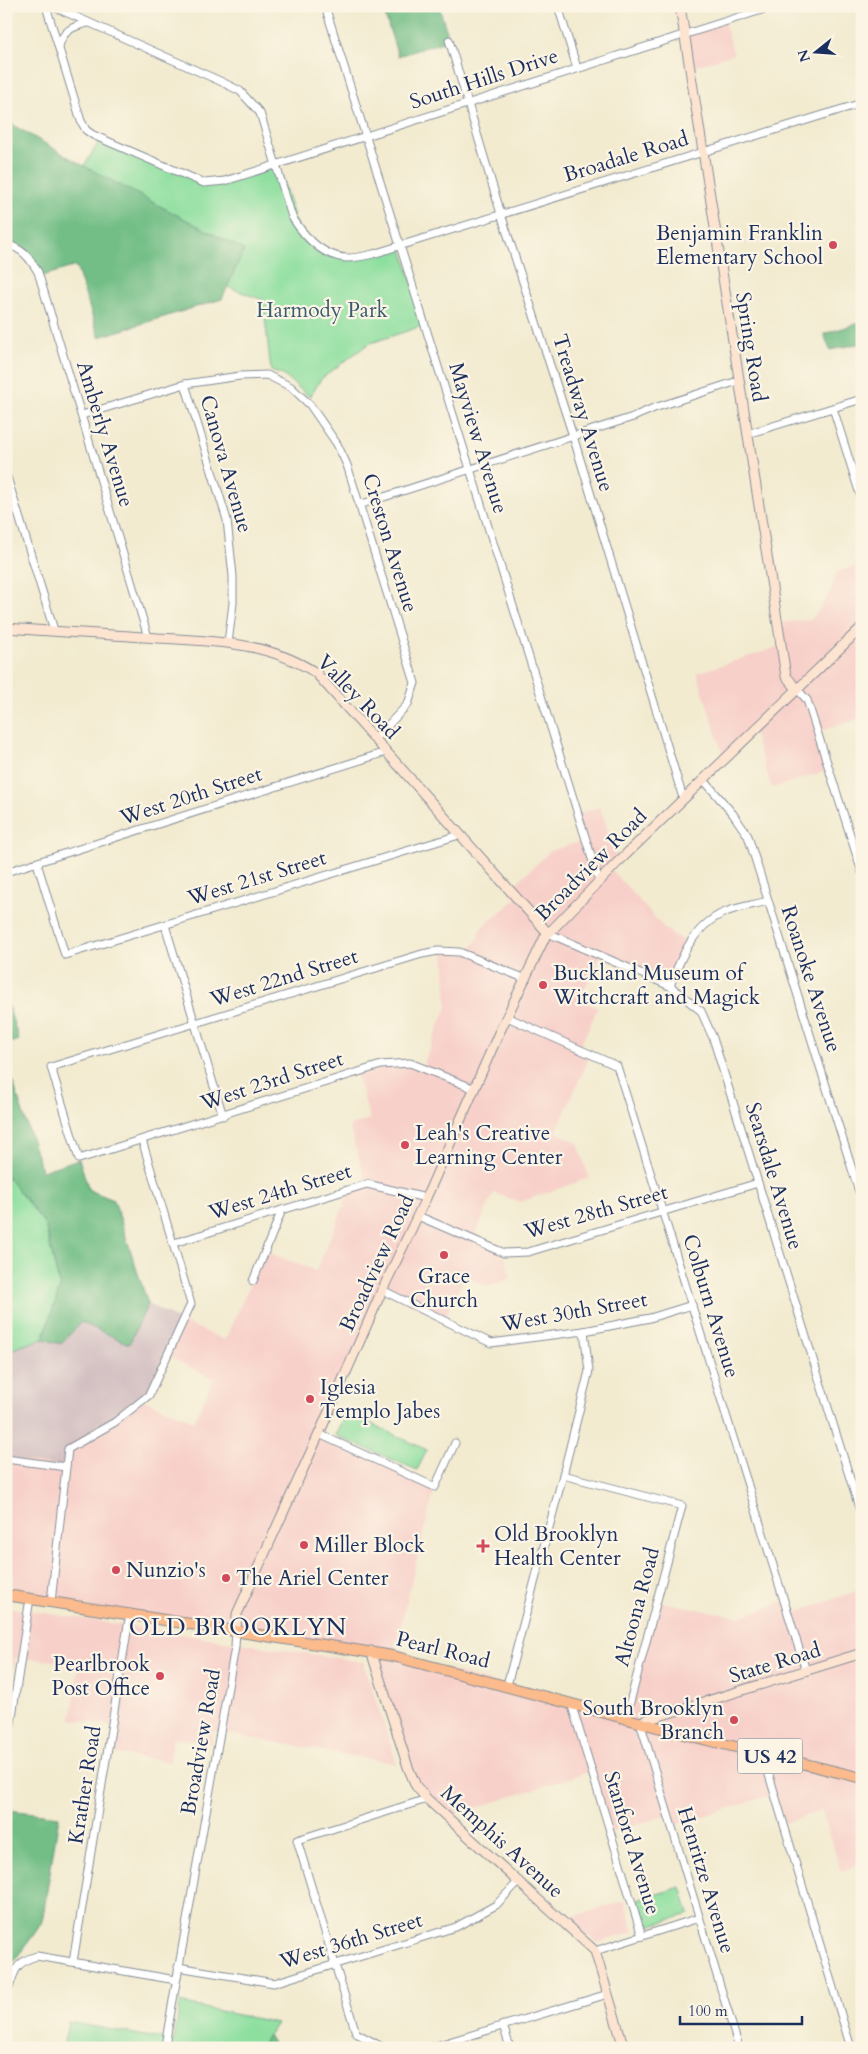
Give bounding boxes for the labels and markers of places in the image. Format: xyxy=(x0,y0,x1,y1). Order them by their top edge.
place label: Benjamin Franklin Elementary School xyxy=(656,219,823,272)
marker: Benjamin Franklin Elementary School xyxy=(827,239,839,251)
place label: Buckland Museum of Witchcraft and Magick xyxy=(552,959,761,1012)
marker: Buckland Museum of Witchcraft and Magick xyxy=(537,979,549,991)
place label: Leah's Creative Learning Center xyxy=(415,1119,563,1172)
marker: Leah's Creative Learning Center xyxy=(399,1139,411,1151)
marker: Grace Church xyxy=(438,1249,450,1261)
place label: Grace Church xyxy=(410,1262,478,1315)
place label: Iglesia Templo Jabes xyxy=(320,1373,440,1426)
marker: Iglesia Templo Jabes xyxy=(304,1393,316,1405)
place label: Old Brooklyn Health Center xyxy=(494,1520,621,1573)
place label: Miller Block xyxy=(314,1531,426,1560)
marker: Miller Block xyxy=(298,1539,310,1551)
marker: Old Brooklyn Health Center xyxy=(476,1539,490,1553)
place label: Nunzio's xyxy=(126,1556,206,1585)
marker: Nunzio's xyxy=(110,1564,122,1576)
place label: The Ariel Center xyxy=(236,1564,389,1593)
marker: The Ariel Center xyxy=(220,1572,232,1584)
place label: Pearlbrook Post Office xyxy=(52,1650,151,1703)
marker: Pearlbrook Post Office xyxy=(154,1670,166,1682)
place label: South Brooklyn Branch xyxy=(583,1694,724,1747)
marker: South Brooklyn Branch xyxy=(728,1714,740,1726)

